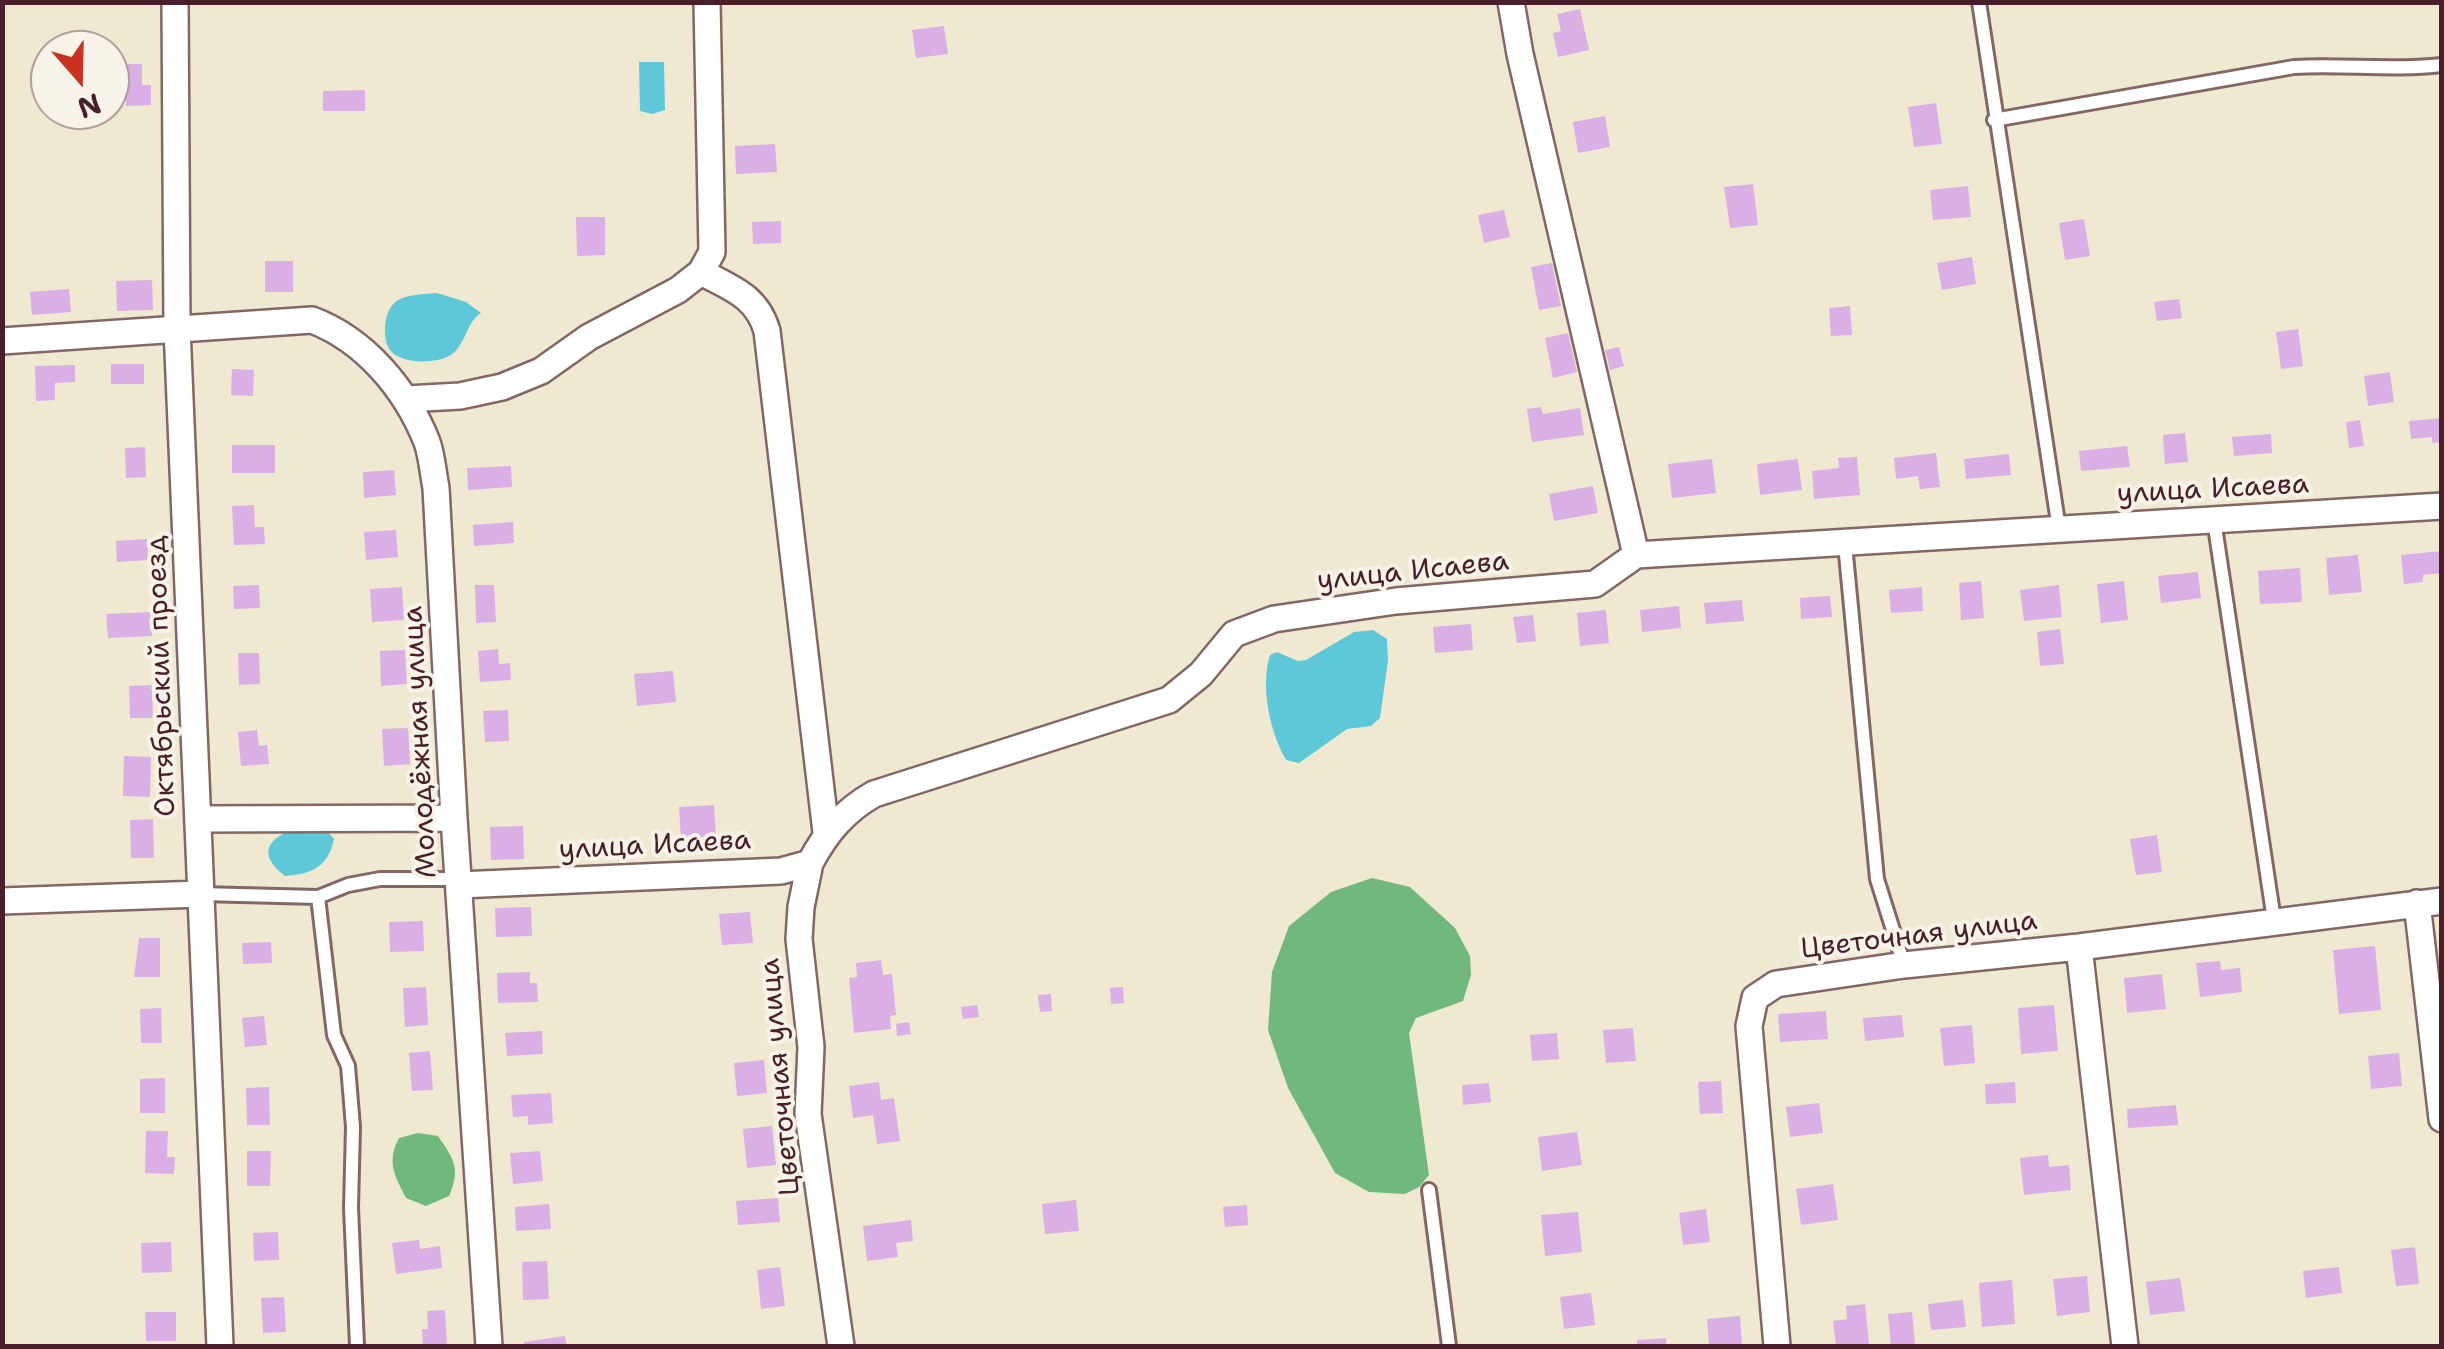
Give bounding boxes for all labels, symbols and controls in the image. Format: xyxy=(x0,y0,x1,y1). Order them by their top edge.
north arrow xyxy=(30,30,130,130)
text: N xyxy=(73,85,106,128)
street label: улица Исаева xyxy=(2116,468,2310,512)
street label: Октябрьский проезд xyxy=(140,535,184,817)
street label: улица Исаева xyxy=(1316,545,1510,599)
street label: Молодёжная улица xyxy=(397,605,445,879)
street label: улица Исаева xyxy=(558,824,752,868)
street label: Цветочная улица xyxy=(1799,905,2039,967)
street label: Цветочная улица xyxy=(754,957,808,1197)

